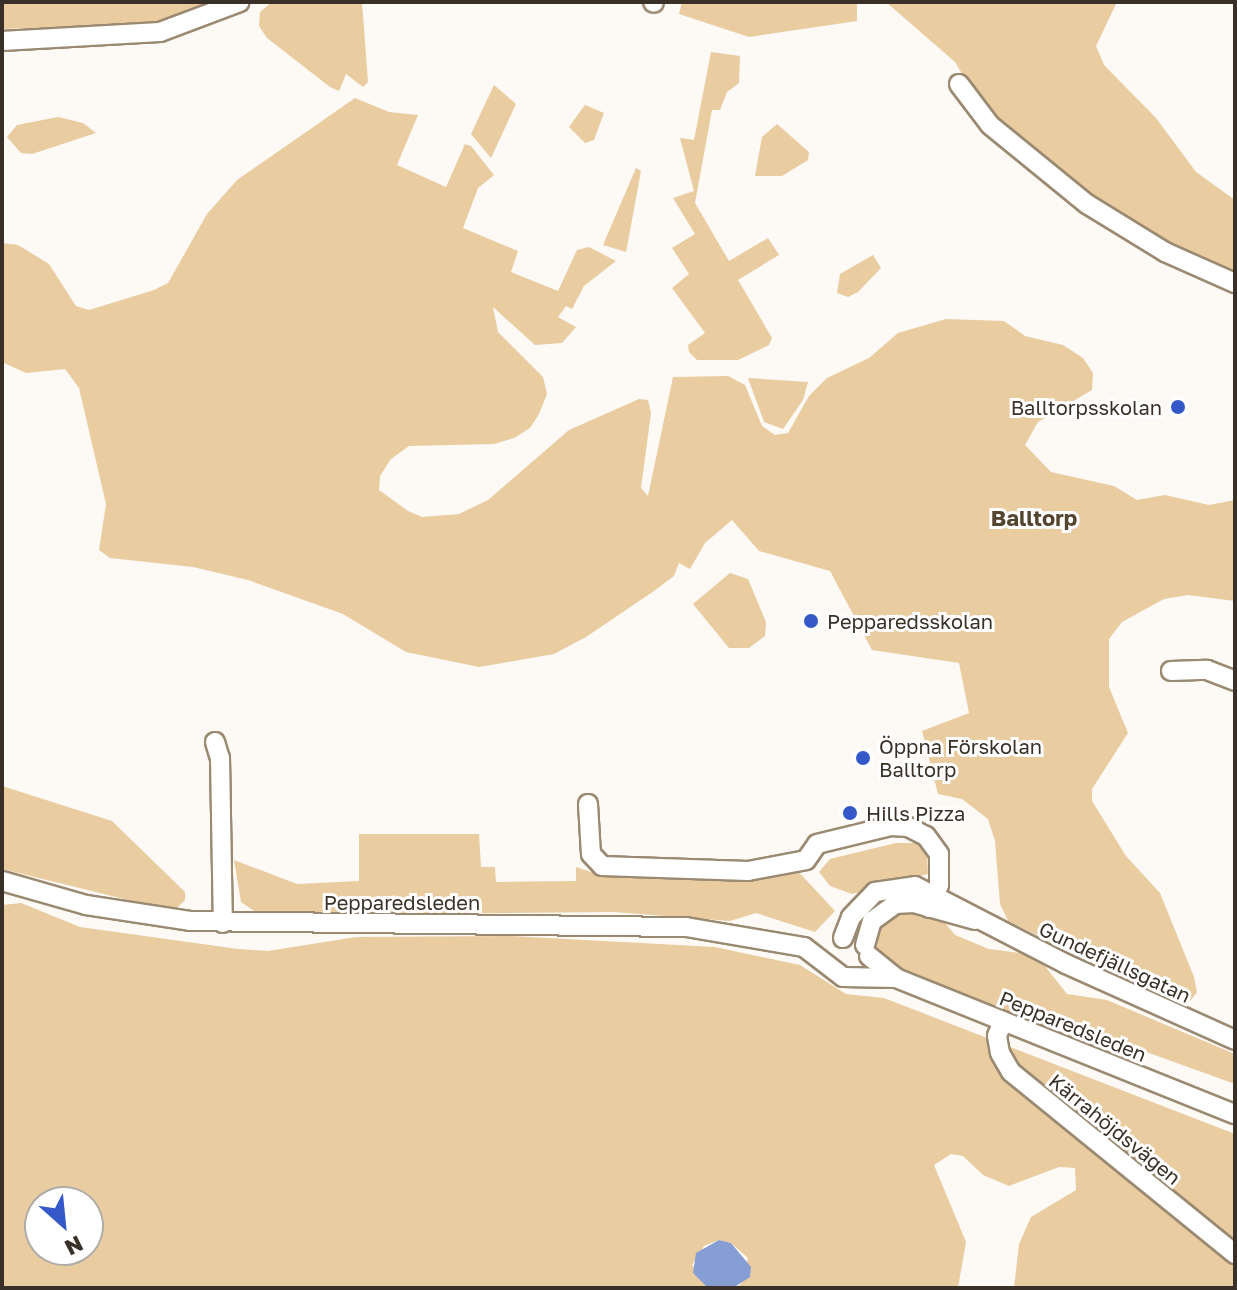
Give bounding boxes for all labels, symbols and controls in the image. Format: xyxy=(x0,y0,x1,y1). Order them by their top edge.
place label: Balltorpsskolan xyxy=(1011,395,1162,419)
marker: Balltorpsskolan xyxy=(1169,398,1187,416)
district label: Balltorp xyxy=(991,505,1077,531)
place label: Pepparedsskolan xyxy=(827,609,993,633)
marker: Pepparedsskolan xyxy=(802,612,820,630)
place label: Öppna Förskolan Balltorp xyxy=(879,734,1042,781)
marker: Öppna Förskolan Balltorp xyxy=(854,749,872,767)
place label: Hills Pizza xyxy=(866,801,965,825)
marker: Hills Pizza xyxy=(841,804,859,822)
street label: Pepparedsleden xyxy=(324,890,480,914)
street label: Gundefjällsgatan xyxy=(1035,916,1195,1008)
street label: Pepparedsleden xyxy=(996,986,1150,1066)
street label: Kärrahöjdsvägen xyxy=(1044,1069,1186,1189)
north arrow xyxy=(24,1186,104,1266)
text: N xyxy=(61,1230,88,1262)

